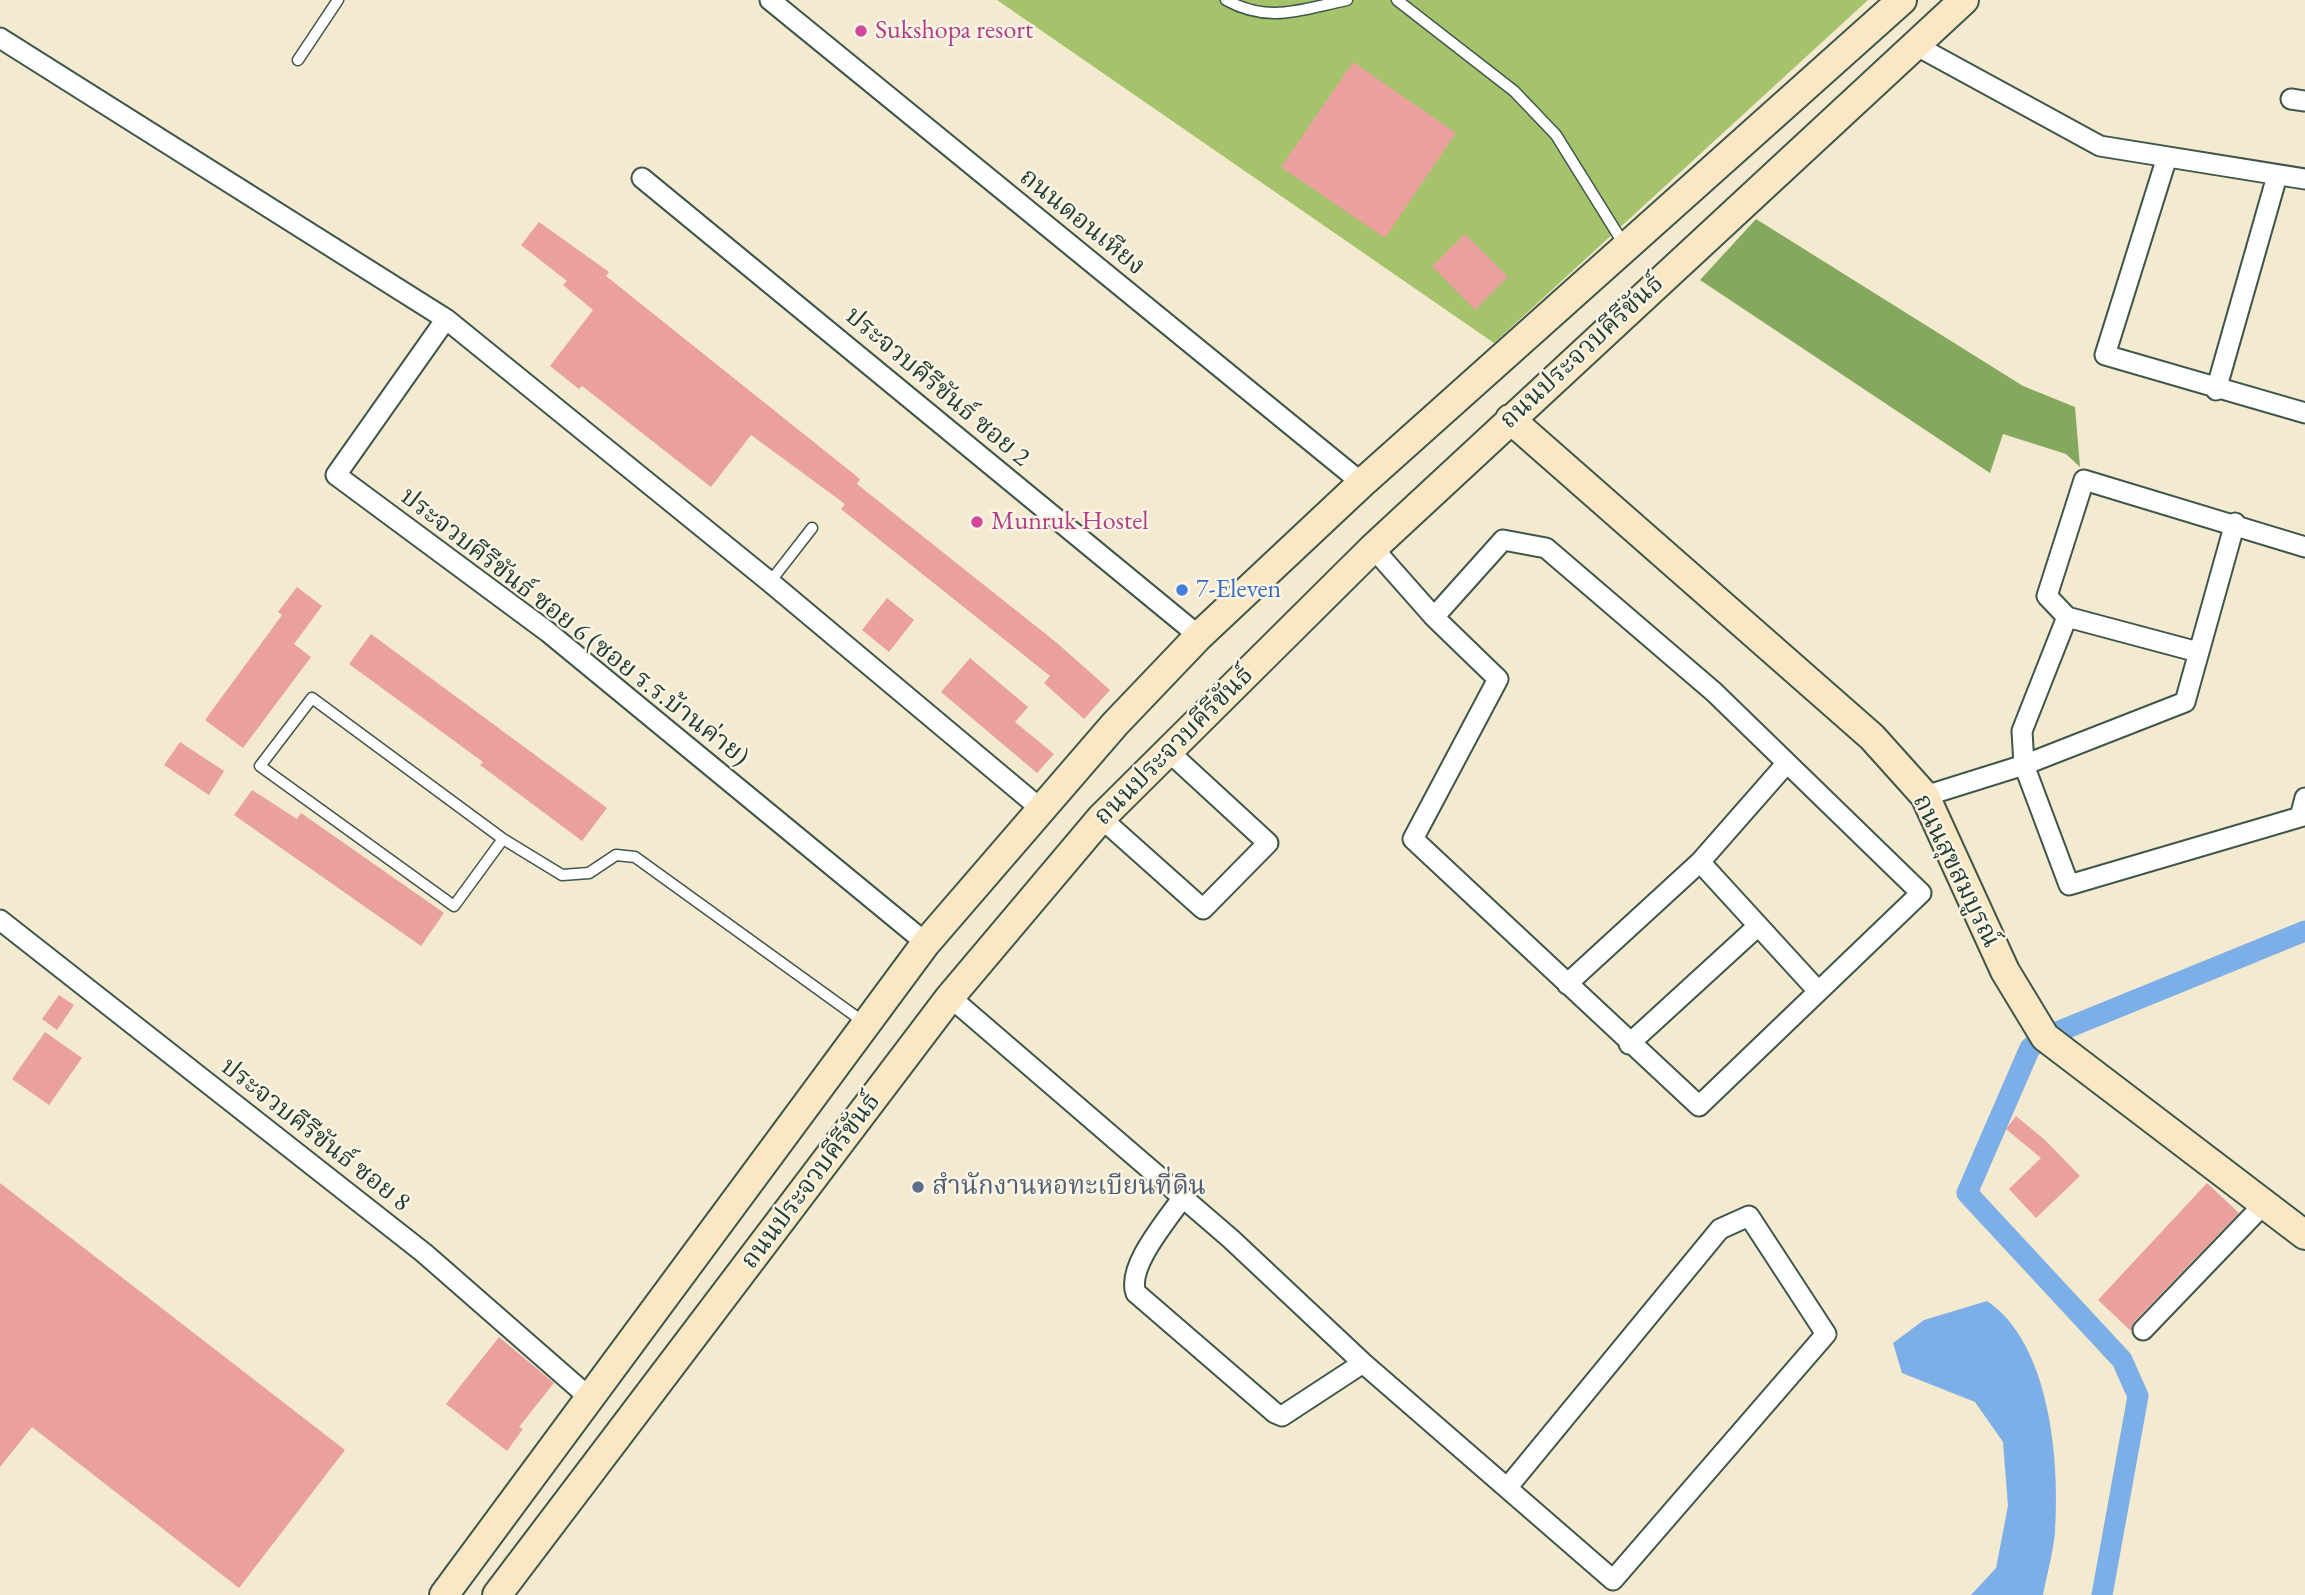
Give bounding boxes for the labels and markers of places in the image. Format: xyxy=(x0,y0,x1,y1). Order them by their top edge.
place label: Sukshopa resort xyxy=(875,15,1033,47)
marker: Sukshopa resort xyxy=(853,23,869,39)
place label: Munruk Hostel xyxy=(991,506,1149,538)
marker: Munruk Hostel xyxy=(969,514,985,530)
place label: 7-Eleven xyxy=(1196,574,1281,606)
marker: 7-Eleven xyxy=(1174,582,1190,598)
place label: สำนักงานหอทะเบียนที่ดิน xyxy=(932,1171,1206,1203)
marker: สำนักงานหอทะเบียนที่ดิน xyxy=(910,1179,926,1195)

